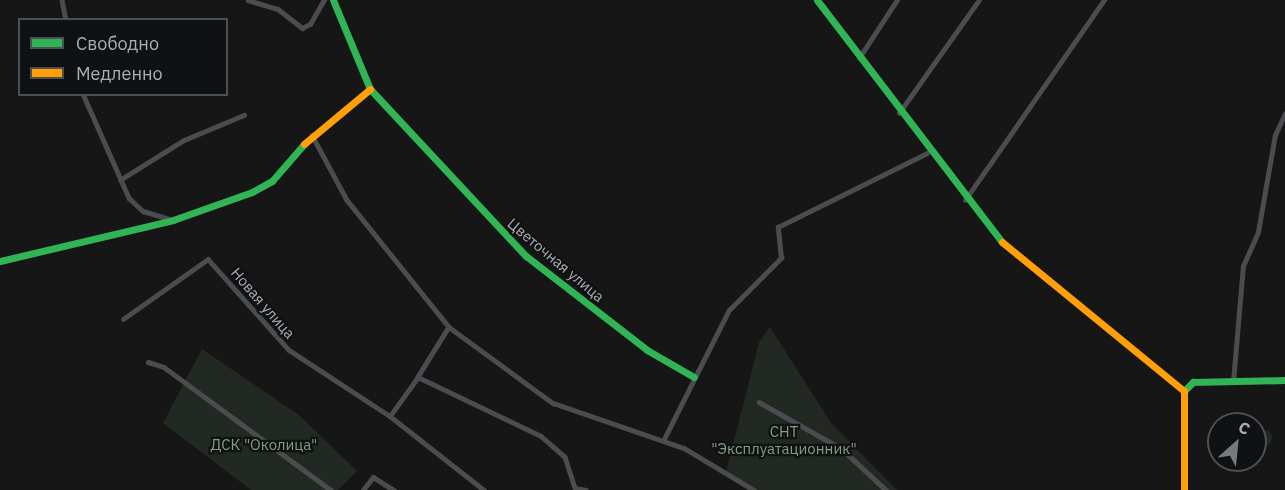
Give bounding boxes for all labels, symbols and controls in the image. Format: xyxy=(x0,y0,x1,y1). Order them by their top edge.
legend xyxy=(18,18,228,96)
text: Свободно xyxy=(76,32,159,55)
text: Медленно xyxy=(76,62,163,85)
street label: Цветочная улица xyxy=(504,214,608,306)
street label: Новая улица xyxy=(227,264,299,342)
north arrow xyxy=(1207,412,1267,472)
text: С xyxy=(1235,416,1253,439)
park label: СНТ "Эксплуатационник" xyxy=(711,422,857,457)
park label: ДСК "Околица" xyxy=(211,436,317,454)

